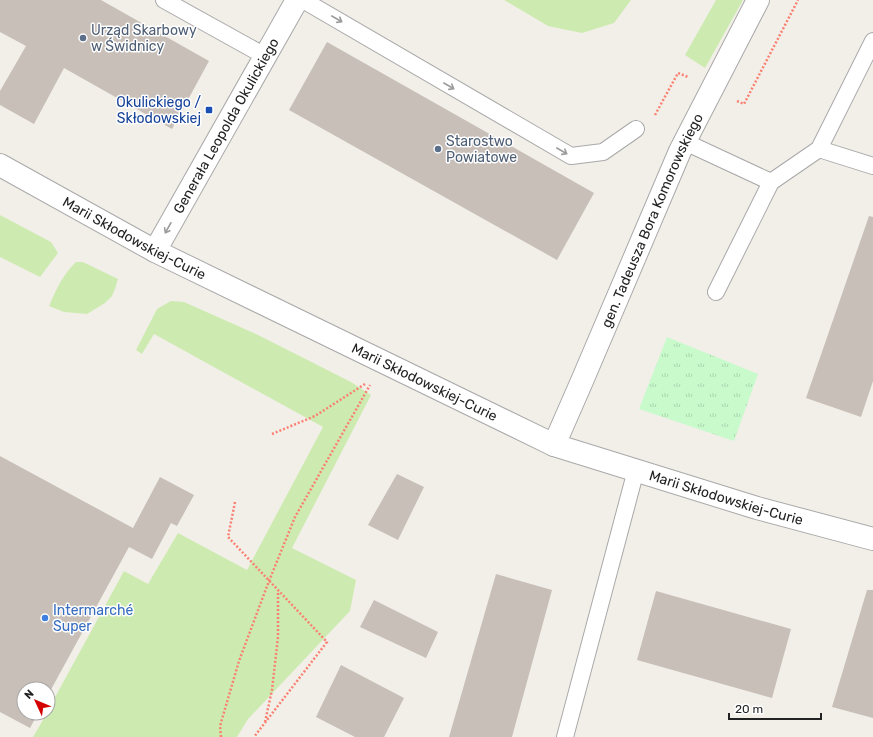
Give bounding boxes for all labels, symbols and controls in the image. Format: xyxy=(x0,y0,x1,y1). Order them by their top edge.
one-way arrow xyxy=(331,16,343,24)
place label: Urząd Skarbowy w Świdnicy xyxy=(91,22,197,55)
marker: Urząd Skarbowy w Świdnicy xyxy=(78,33,88,43)
street label: Generała Leopolda Okulickiego xyxy=(169,35,282,217)
one-way arrow xyxy=(443,82,455,90)
place label: Okulickiego / Skłodowskiej xyxy=(116,94,201,127)
marker: Okulickiego / Skłodowskiej xyxy=(204,105,214,115)
street label: gen. Tadeusza Bora Komorowskiego xyxy=(597,110,707,330)
place label: Starostwo Powiatowe xyxy=(446,133,517,166)
marker: Starostwo Powiatowe xyxy=(433,144,443,154)
one-way arrow xyxy=(556,147,568,155)
street label: Marii Skłodowskiej-Curie xyxy=(60,193,209,283)
one-way arrow xyxy=(164,221,171,233)
street label: Marii Skłodowskiej-Curie xyxy=(349,339,500,425)
street label: Marii Skłodowskiej-Curie xyxy=(647,467,805,528)
place label: Intermarché Super xyxy=(53,602,133,635)
marker: Intermarché Super xyxy=(40,613,50,623)
north arrow xyxy=(16,681,56,721)
text: N xyxy=(22,687,37,702)
scale bar xyxy=(729,695,821,721)
text: 20 m xyxy=(735,702,763,716)

